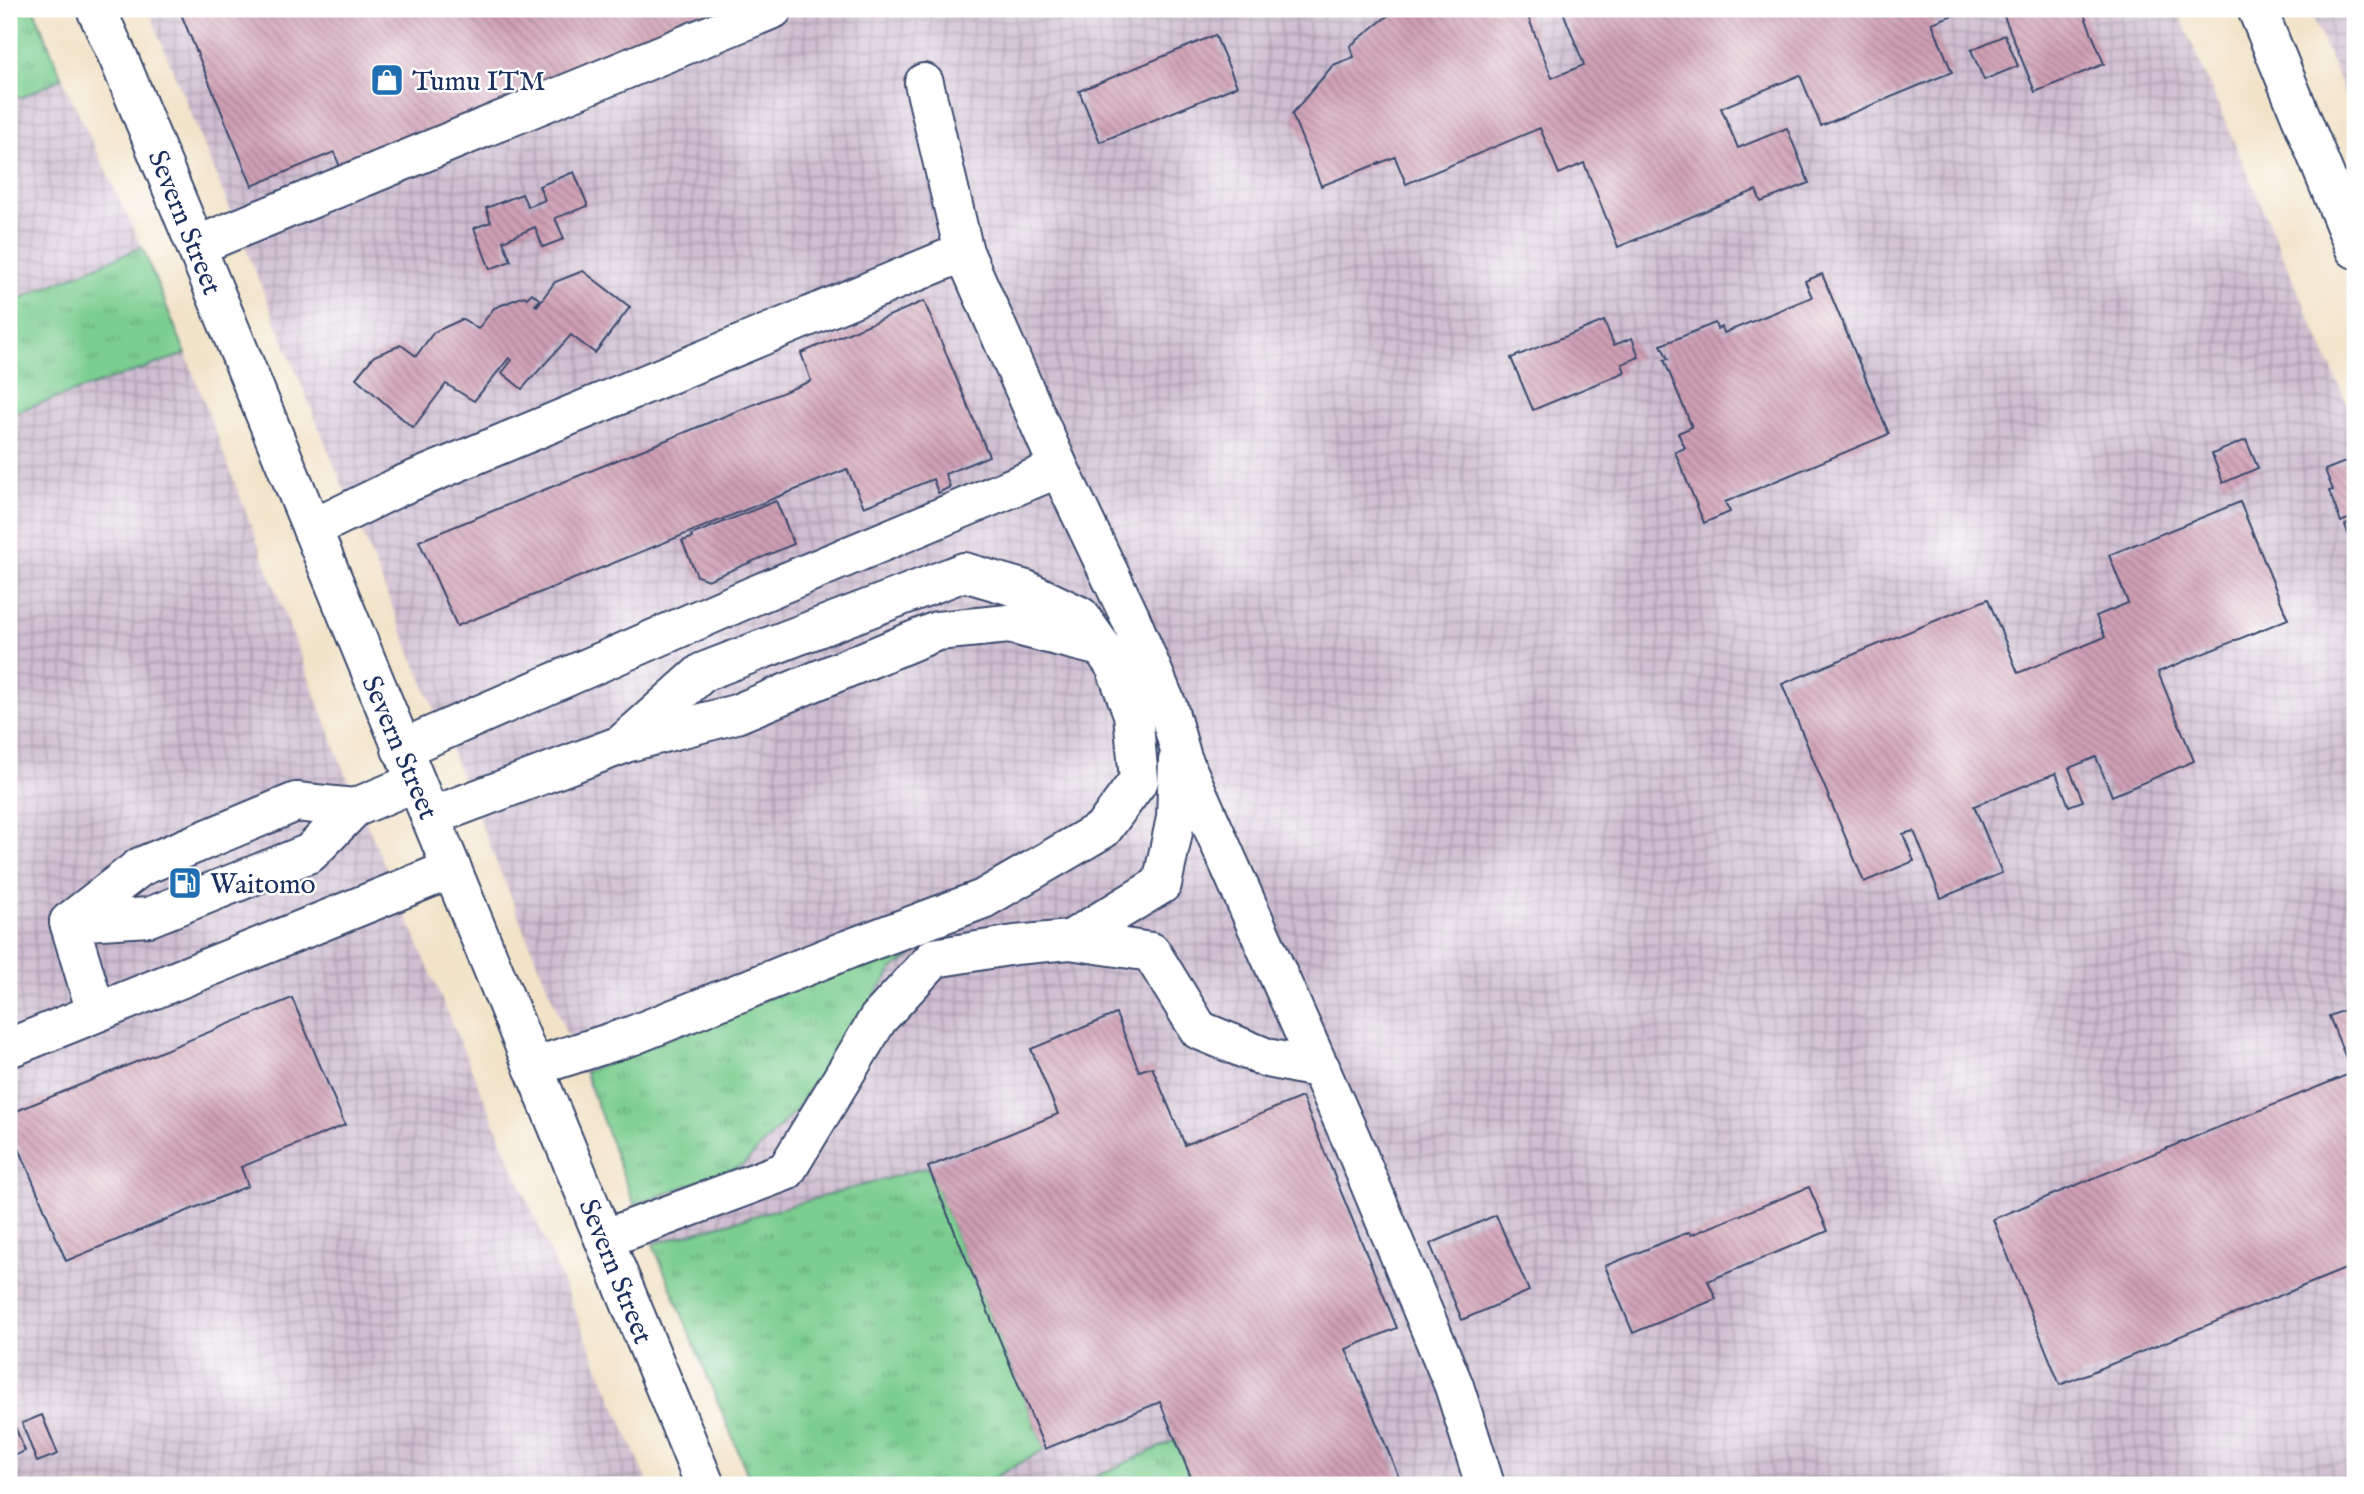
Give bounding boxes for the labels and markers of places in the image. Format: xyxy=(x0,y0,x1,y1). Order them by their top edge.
shop icon: Tumu ITM xyxy=(368,61,406,99)
place label: Tumu ITM xyxy=(412,65,545,100)
fuel station icon: Waitomo xyxy=(166,864,204,902)
place label: Waitomo xyxy=(210,868,316,903)

